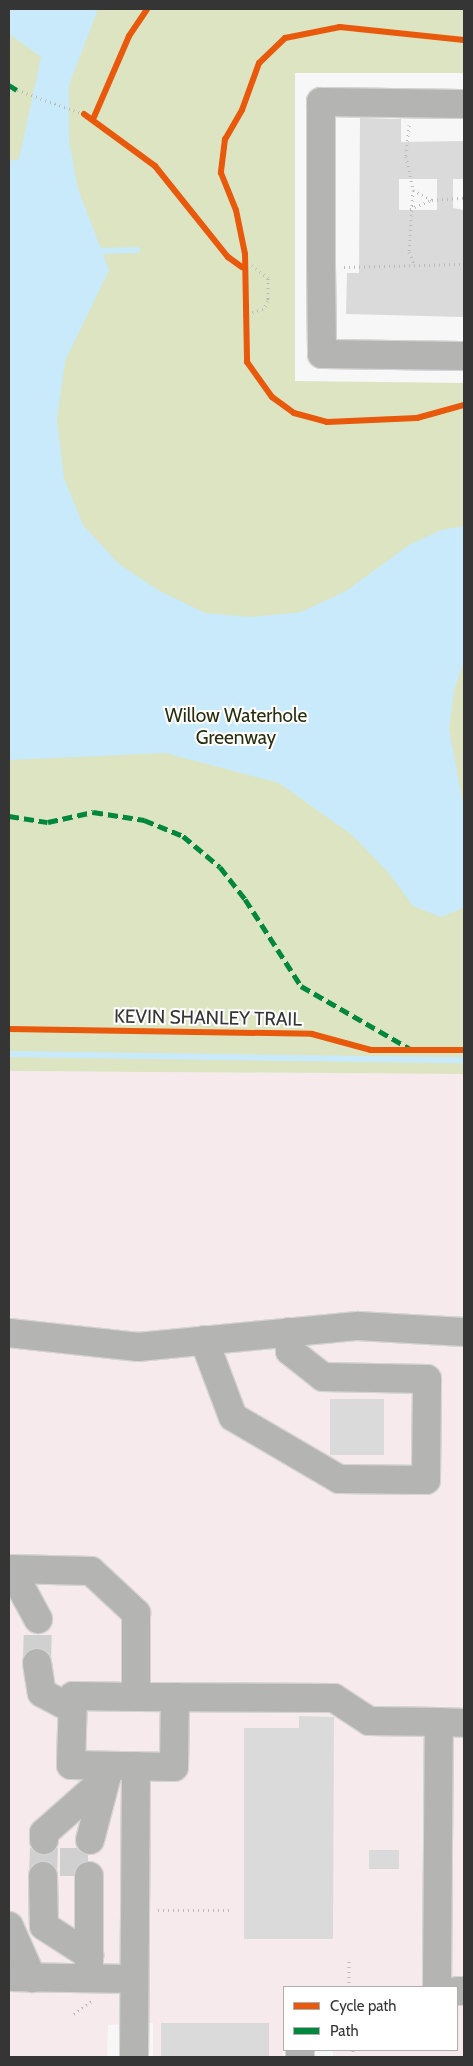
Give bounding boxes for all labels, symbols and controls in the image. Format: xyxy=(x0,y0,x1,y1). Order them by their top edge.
park label: Willow Waterhole Greenway xyxy=(165,705,307,749)
street label: KEVIN SHANLEY TRAIL xyxy=(114,1005,302,1031)
legend xyxy=(283,1986,458,2051)
text: Cycle path xyxy=(330,1997,396,2015)
text: Path xyxy=(330,2022,359,2040)

